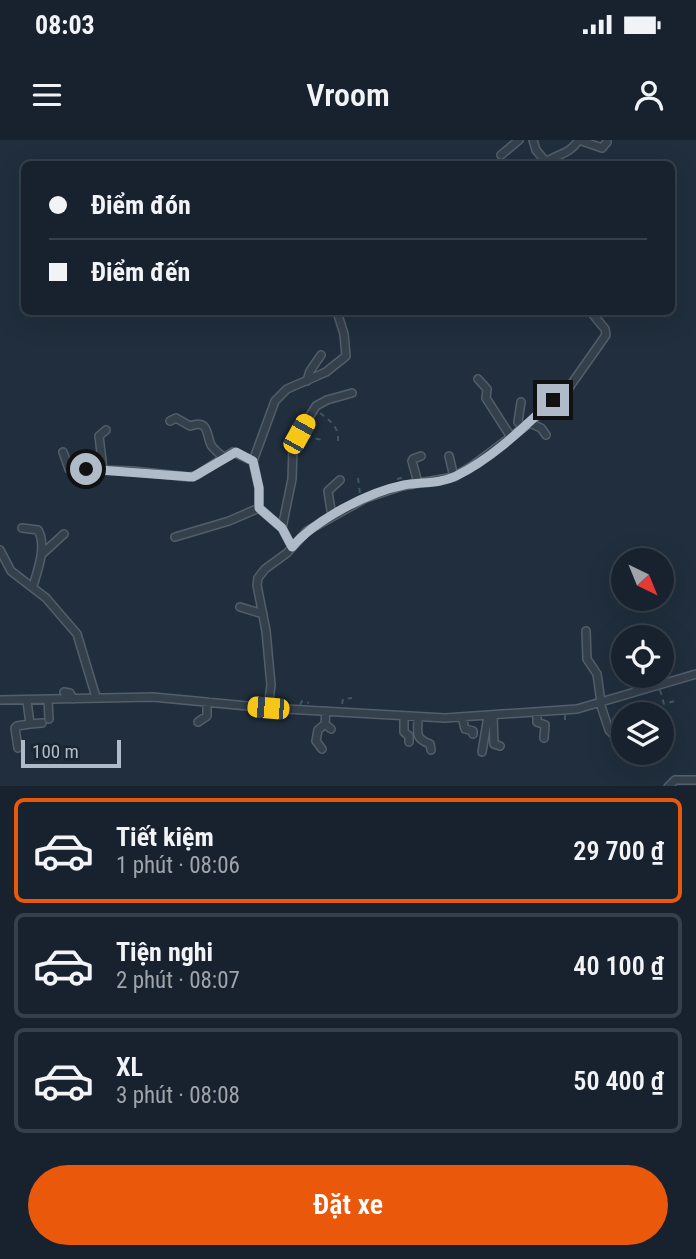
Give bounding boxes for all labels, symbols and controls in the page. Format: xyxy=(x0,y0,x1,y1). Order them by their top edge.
text: 08:03 xyxy=(35,10,95,40)
icon: menu xyxy=(28,76,66,114)
text: Vroom xyxy=(306,76,390,114)
icon: person xyxy=(630,76,668,114)
text: Điểm đón xyxy=(91,190,191,220)
text: Điểm đến xyxy=(91,257,190,287)
route end xyxy=(537,384,569,416)
car xyxy=(280,411,319,457)
route start xyxy=(70,453,102,485)
north arrow xyxy=(611,548,674,611)
map controls xyxy=(611,548,674,765)
button: locate xyxy=(611,625,674,688)
car xyxy=(247,696,290,720)
button: layers xyxy=(611,702,674,765)
scale bar xyxy=(21,738,121,769)
text: 100 m xyxy=(32,740,79,763)
icon: car xyxy=(32,819,95,882)
text: Tiết kiệm xyxy=(116,822,214,852)
text: 29 700 ₫ xyxy=(573,836,664,866)
text: 1 phút · 08:06 xyxy=(116,852,240,879)
icon: car xyxy=(32,934,95,997)
text: Tiện nghi xyxy=(116,937,213,967)
text: 40 100 ₫ xyxy=(573,951,664,981)
text: 2 phút · 08:07 xyxy=(116,967,240,994)
icon: car xyxy=(32,1049,95,1112)
text: XL xyxy=(116,1052,143,1082)
text: 50 400 ₫ xyxy=(573,1066,664,1096)
text: 3 phút · 08:08 xyxy=(116,1082,240,1109)
button: Đặt xe xyxy=(28,1165,668,1245)

